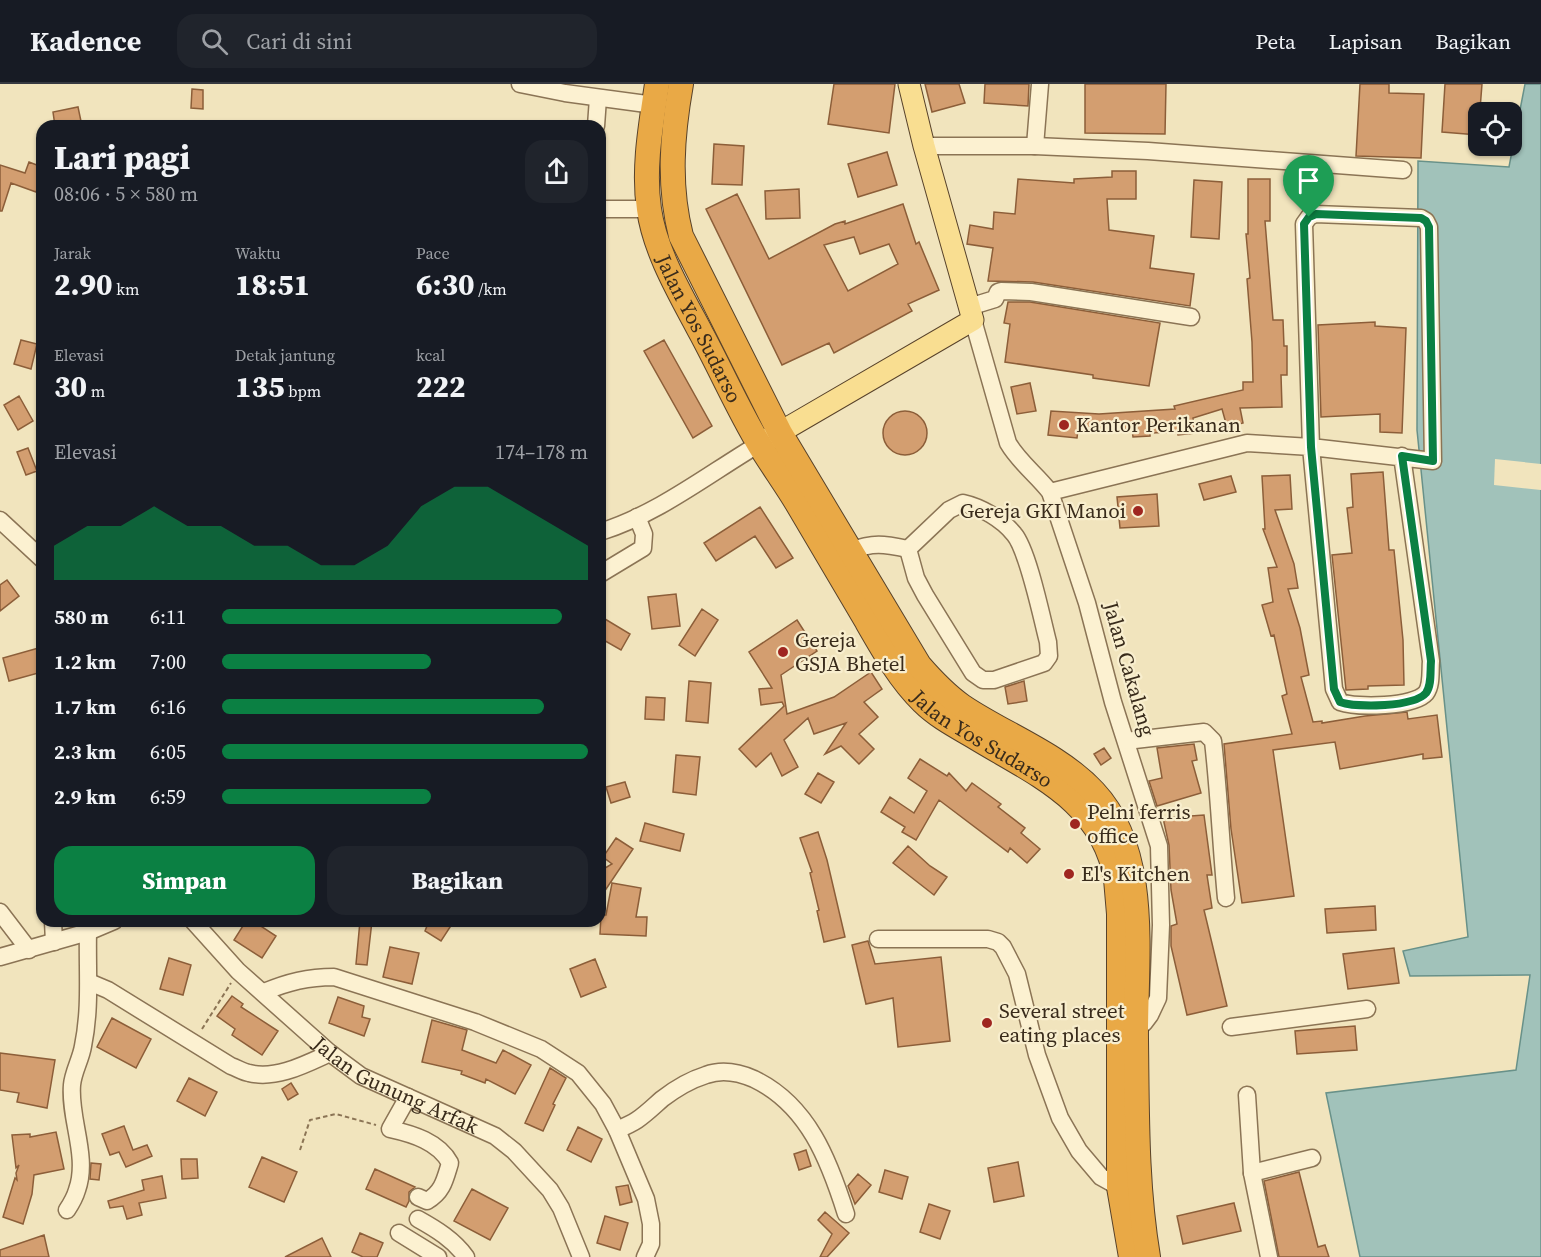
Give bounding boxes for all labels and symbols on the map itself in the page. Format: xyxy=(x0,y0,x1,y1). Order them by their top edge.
pin xyxy=(1283,155,1334,217)
street label: Jalan Yos Sudarso xyxy=(649,249,749,408)
place label: Kantor Perikanan xyxy=(1076,410,1241,439)
marker: Kantor Perikanan xyxy=(1057,418,1071,432)
place label: Gereja GKI Manoi xyxy=(960,496,1126,525)
marker: Gereja GKI Manoi xyxy=(1131,504,1145,518)
street label: Jalan Cakalang xyxy=(1096,597,1163,740)
place label: Gereja GSJA Bhetel xyxy=(795,625,906,678)
marker: Gereja GSJA Bhetel xyxy=(776,645,790,659)
street label: Jalan Yos Sudarso xyxy=(904,683,1059,794)
place label: Pelni ferris office xyxy=(1087,797,1191,850)
marker: Pelni ferris office xyxy=(1068,817,1082,831)
place label: El's Kitchen xyxy=(1081,859,1190,888)
marker: El's Kitchen xyxy=(1062,867,1076,881)
place label: Several street eating places xyxy=(999,996,1125,1049)
marker: Several street eating places xyxy=(980,1016,994,1030)
street label: Jalan Gunung Arfak xyxy=(306,1029,484,1141)

